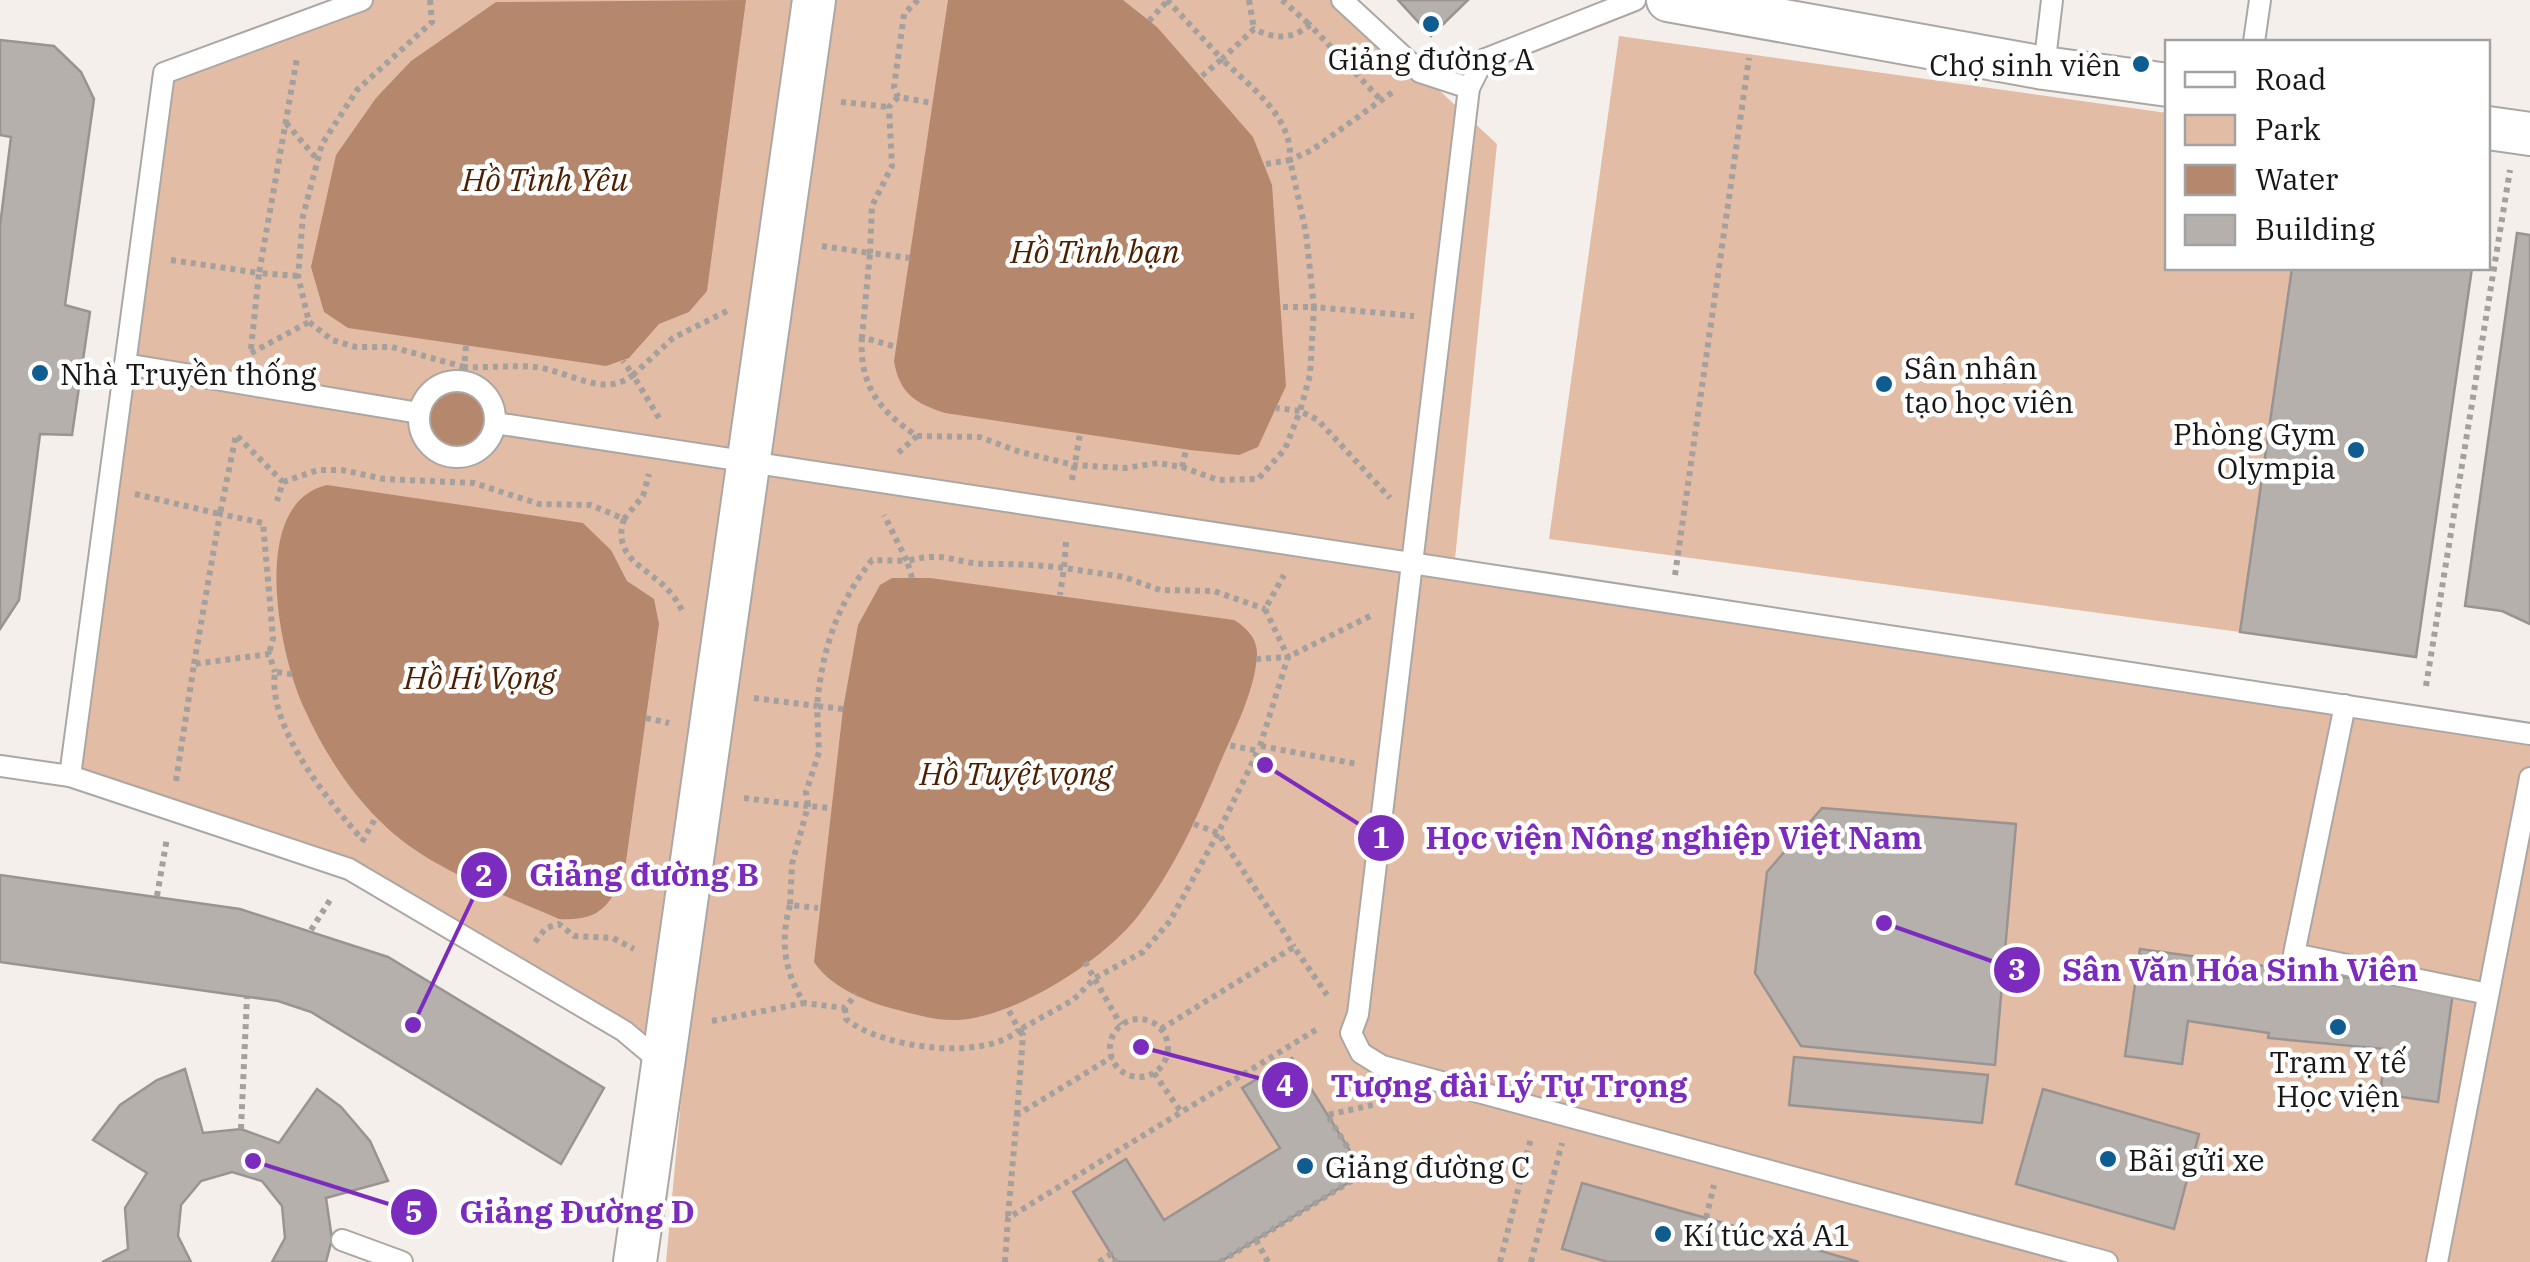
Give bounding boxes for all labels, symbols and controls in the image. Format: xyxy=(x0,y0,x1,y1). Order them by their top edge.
marker: Giảng đường A xyxy=(1420,13,1442,35)
place label: Giảng đường A xyxy=(1328,39,1535,78)
legend xyxy=(2165,40,2490,270)
place label: Chợ sinh viên xyxy=(1929,45,2121,84)
marker: Chợ sinh viên xyxy=(2130,53,2152,75)
text: Road xyxy=(2255,59,2327,98)
text: Park xyxy=(2255,109,2321,148)
water label: Hồ Tình Yêu xyxy=(461,158,628,200)
text: Water xyxy=(2255,159,2338,198)
text: Building xyxy=(2255,209,2375,248)
water label: Hồ Tình bạn xyxy=(1009,230,1180,272)
place label: Sân nhân tạo học viên xyxy=(1904,348,2074,421)
place label: Nhà Truyền thống xyxy=(60,354,317,393)
marker: Nhà Truyền thống xyxy=(29,362,51,384)
marker: Sân nhân tạo học viên xyxy=(1873,373,1895,395)
place label: Phòng Gym Olympia xyxy=(2173,414,2336,487)
marker: Phòng Gym Olympia xyxy=(2345,439,2367,461)
water label: Hồ Hi Vọng xyxy=(403,656,557,698)
water label: Hồ Tuyệt vọng xyxy=(919,752,1113,794)
callout: Học viện Nông nghiệp Việt Nam xyxy=(1356,807,1943,869)
text: Học viện Nông nghiệp Việt Nam xyxy=(1426,816,1922,858)
text: 1 xyxy=(1372,817,1390,856)
callout: Giảng đường B xyxy=(459,844,779,906)
text: Giảng đường B xyxy=(529,853,759,895)
text: 2 xyxy=(475,855,493,894)
callout: Sân Văn Hóa Sinh Viên xyxy=(1992,939,2438,1001)
text: Sân Văn Hóa Sinh Viên xyxy=(2062,948,2418,990)
text: 3 xyxy=(2008,949,2026,988)
marker: Trạm Y tế Học viện xyxy=(2327,1016,2349,1038)
place label: Trạm Y tế Học viện xyxy=(2270,1042,2406,1115)
callout: Tượng đài Lý Tự Trọng xyxy=(1260,1054,1707,1116)
text: Tượng đài Lý Tự Trọng xyxy=(1330,1064,1688,1106)
text: 4 xyxy=(1276,1065,1294,1104)
place label: Bãi gửi xe xyxy=(2128,1140,2265,1179)
place label: Giảng đường C xyxy=(1325,1147,1531,1186)
marker: Bãi gửi xe xyxy=(2097,1148,2119,1170)
marker: Giảng đường C xyxy=(1294,1155,1316,1177)
callout: Giảng Đường D xyxy=(389,1181,714,1243)
text: Giảng Đường D xyxy=(459,1190,695,1232)
text: 5 xyxy=(405,1191,423,1230)
place label: Kí túc xá A1 xyxy=(1683,1215,1851,1254)
marker: Kí túc xá A1 xyxy=(1652,1223,1674,1245)

